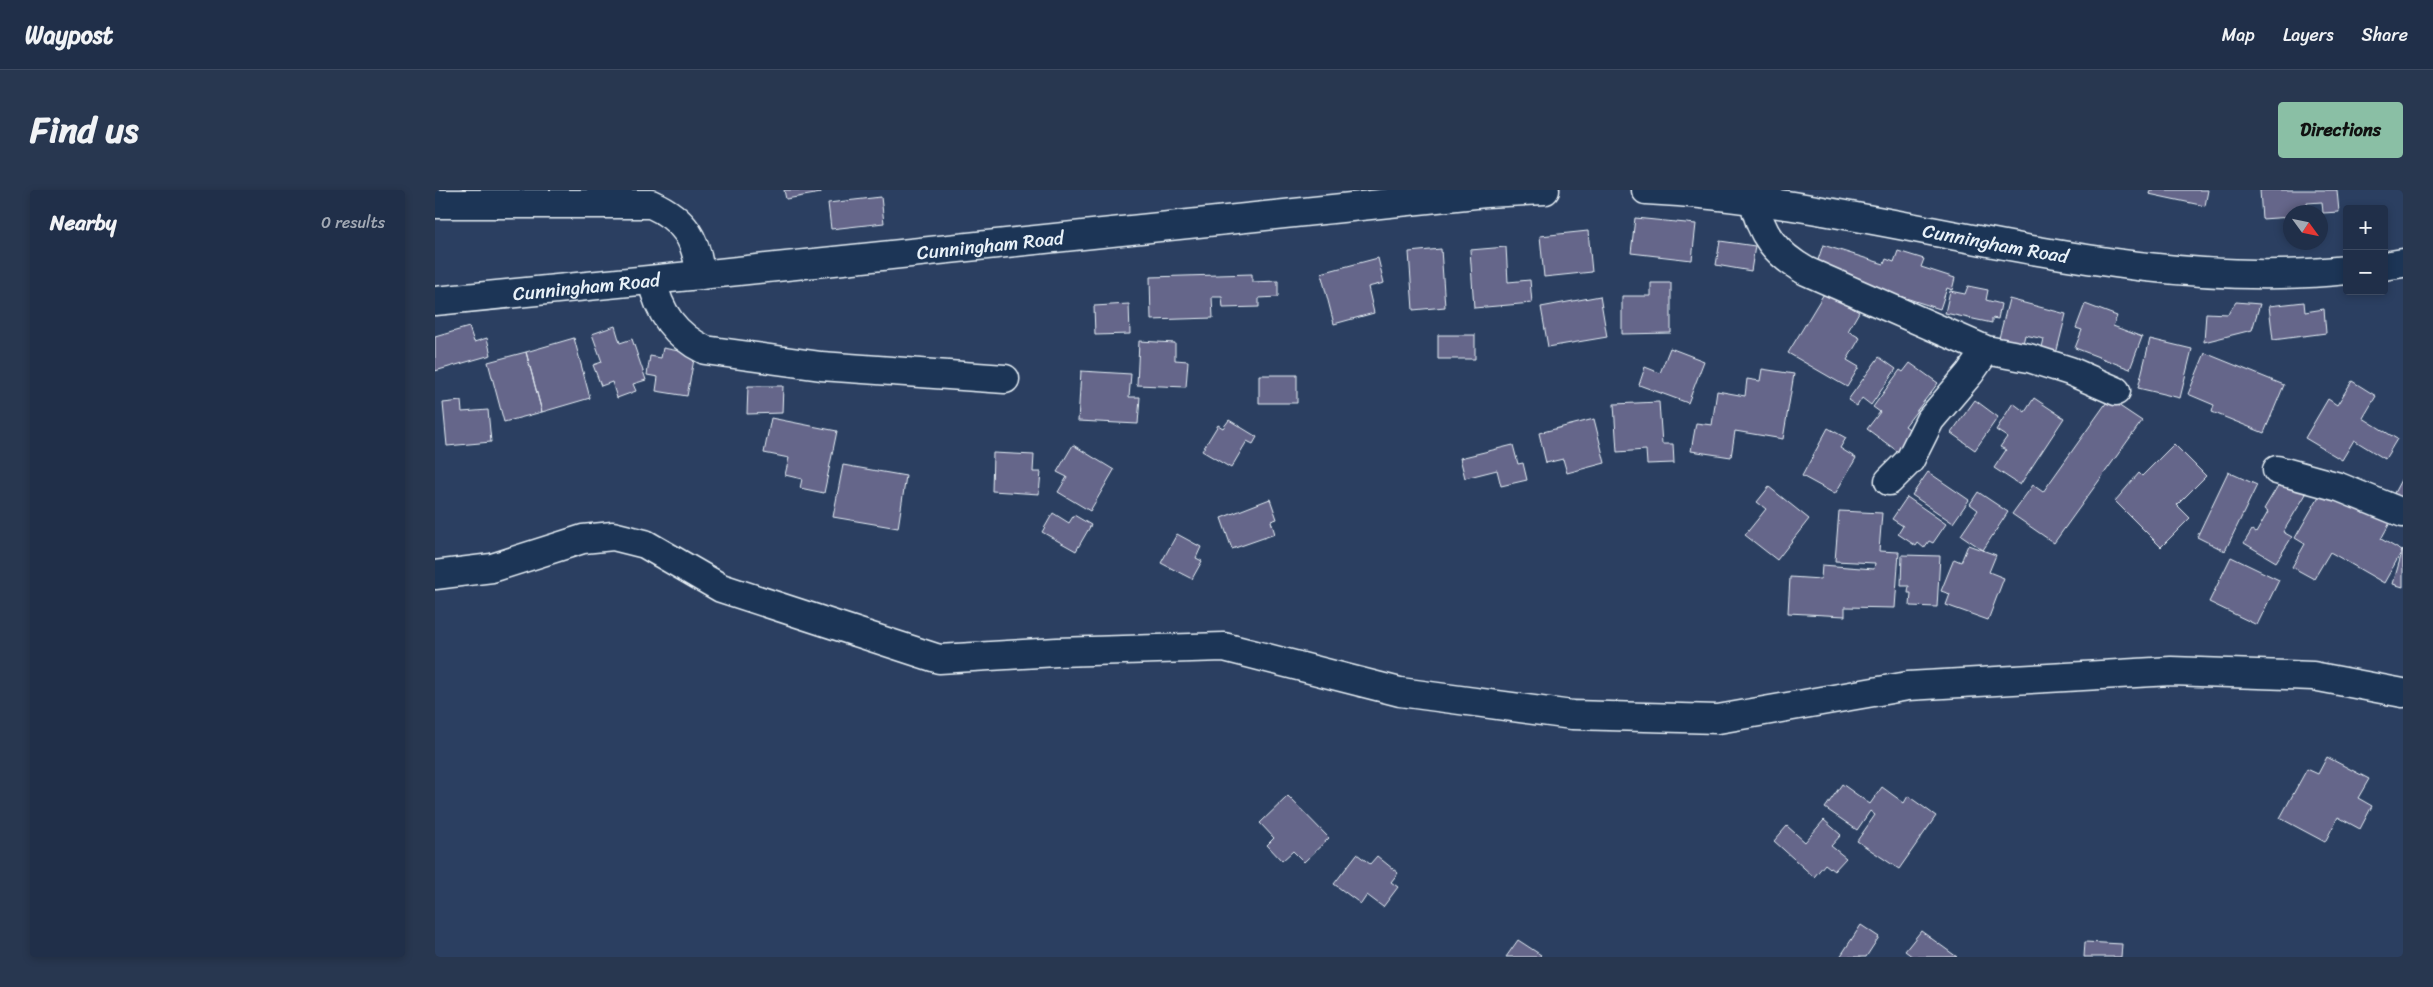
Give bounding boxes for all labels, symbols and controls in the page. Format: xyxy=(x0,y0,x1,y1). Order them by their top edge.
text: Waypost xyxy=(25,14,113,56)
text: Map xyxy=(2222,19,2255,51)
text: Layers xyxy=(2283,19,2334,51)
text: Share xyxy=(2362,19,2408,51)
text: Find us xyxy=(30,99,138,161)
button: Directions xyxy=(2278,102,2403,158)
text: Nearby xyxy=(50,204,116,242)
north arrow xyxy=(2283,205,2328,250)
map controls xyxy=(2343,205,2388,295)
button: + xyxy=(2343,205,2388,250)
text: 0 results xyxy=(321,208,385,237)
street label: Cunningham Road xyxy=(1920,214,2073,273)
street label: Cunningham Road xyxy=(915,221,1067,269)
button: − xyxy=(2343,250,2388,295)
street label: Cunningham Road xyxy=(511,263,663,310)

